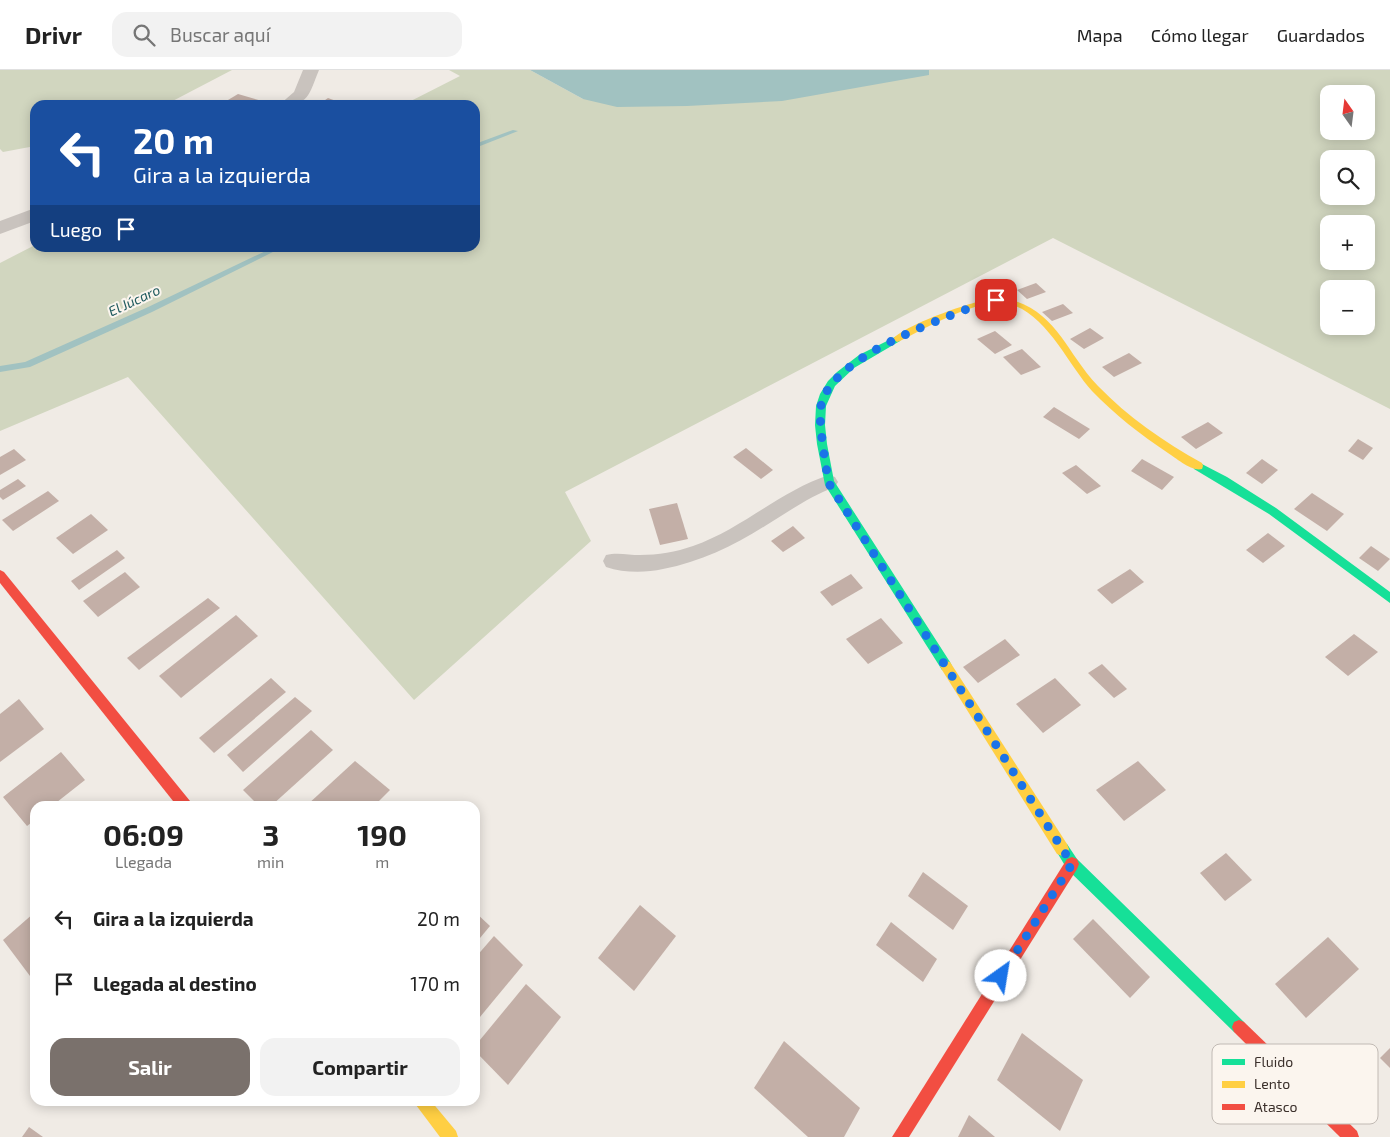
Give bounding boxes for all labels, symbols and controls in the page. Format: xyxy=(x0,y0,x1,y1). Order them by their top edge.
search box xyxy=(112,12,462,57)
text: Drivr xyxy=(25,20,82,49)
icon: search xyxy=(130,21,158,49)
text: Buscar aquí xyxy=(170,23,270,46)
text: Mapa xyxy=(1077,24,1123,46)
text: Cómo llegar xyxy=(1151,24,1249,46)
text: Guardados xyxy=(1277,24,1365,46)
north arrow xyxy=(1320,85,1375,140)
map controls xyxy=(1320,85,1375,335)
text: 20 m xyxy=(133,119,214,161)
icon: left xyxy=(50,120,115,185)
button: search xyxy=(1320,150,1375,205)
text: Gira a la izquierda xyxy=(133,161,311,187)
icon: arrive xyxy=(112,215,140,243)
button: + xyxy=(1320,215,1375,270)
text: Luego xyxy=(50,218,102,241)
pin xyxy=(975,279,1017,321)
button: − xyxy=(1320,280,1375,335)
water label: El Júcaro xyxy=(105,281,163,319)
icon: arrive xyxy=(982,286,1010,314)
text: 06:09 xyxy=(103,816,184,852)
text: 3 xyxy=(262,816,279,852)
text: 190 xyxy=(357,816,407,852)
text: Llegada xyxy=(115,852,172,871)
text: min xyxy=(257,852,284,871)
text: m xyxy=(375,852,389,871)
icon: left xyxy=(50,905,78,933)
text: Gira a la izquierda xyxy=(93,907,254,930)
text: 20 m xyxy=(417,907,460,930)
position arrow xyxy=(974,949,1026,1001)
icon: arrive xyxy=(50,970,78,998)
text: Llegada al destino xyxy=(93,972,257,995)
text: 170 m xyxy=(410,972,460,995)
button: Salir xyxy=(50,1038,250,1096)
button: Compartir xyxy=(260,1038,460,1096)
legend xyxy=(1212,1044,1378,1124)
text: Fluido xyxy=(1254,1053,1293,1070)
text: Lento xyxy=(1254,1075,1290,1092)
text: Atasco xyxy=(1254,1098,1297,1115)

